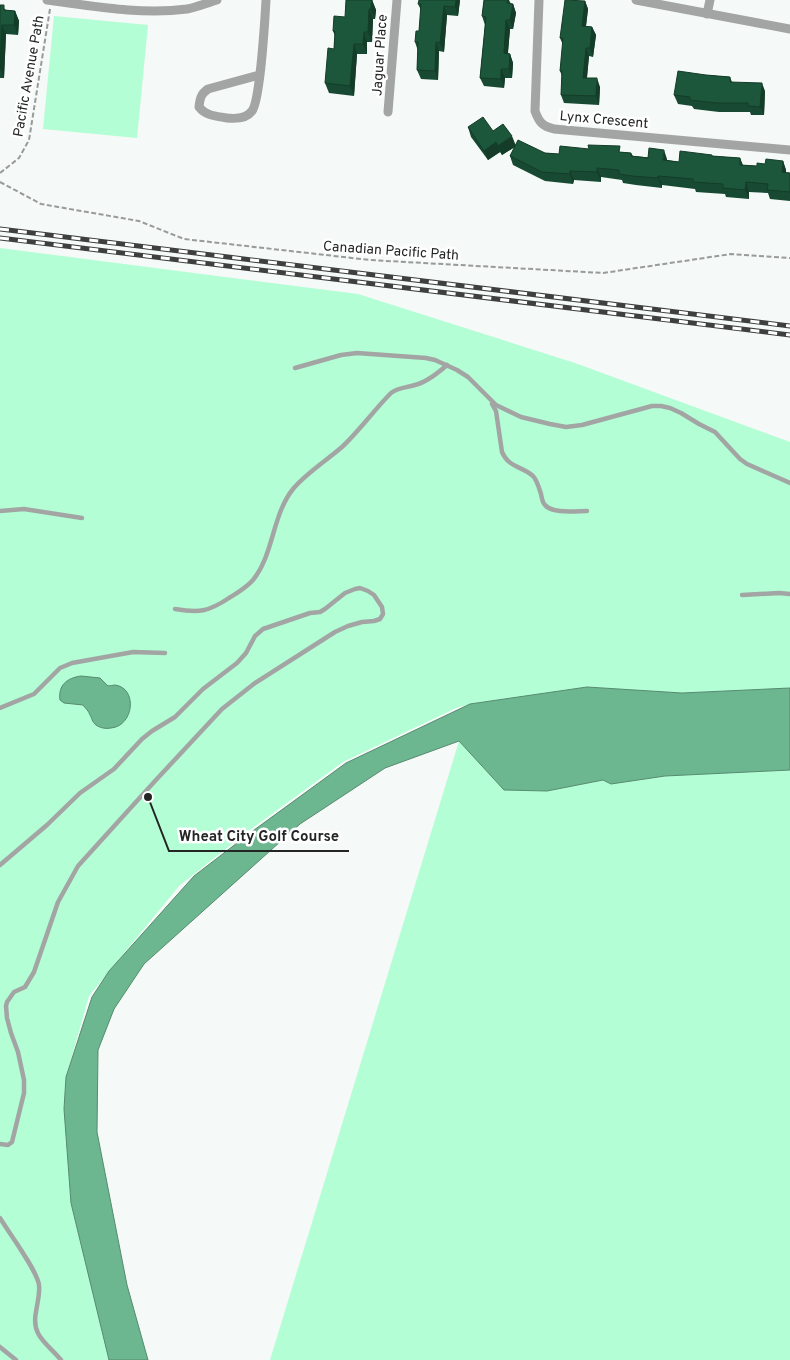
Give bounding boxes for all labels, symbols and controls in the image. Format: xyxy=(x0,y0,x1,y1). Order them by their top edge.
street label: Pacific Avenue Path xyxy=(10,14,49,138)
street label: Jaguar Place xyxy=(369,14,392,97)
street label: Lynx Crescent xyxy=(559,108,649,133)
street label: Canadian Pacific Path xyxy=(322,238,459,265)
callout: Wheat City Golf Course xyxy=(169,821,349,851)
text: Wheat City Golf Course xyxy=(179,828,339,847)

